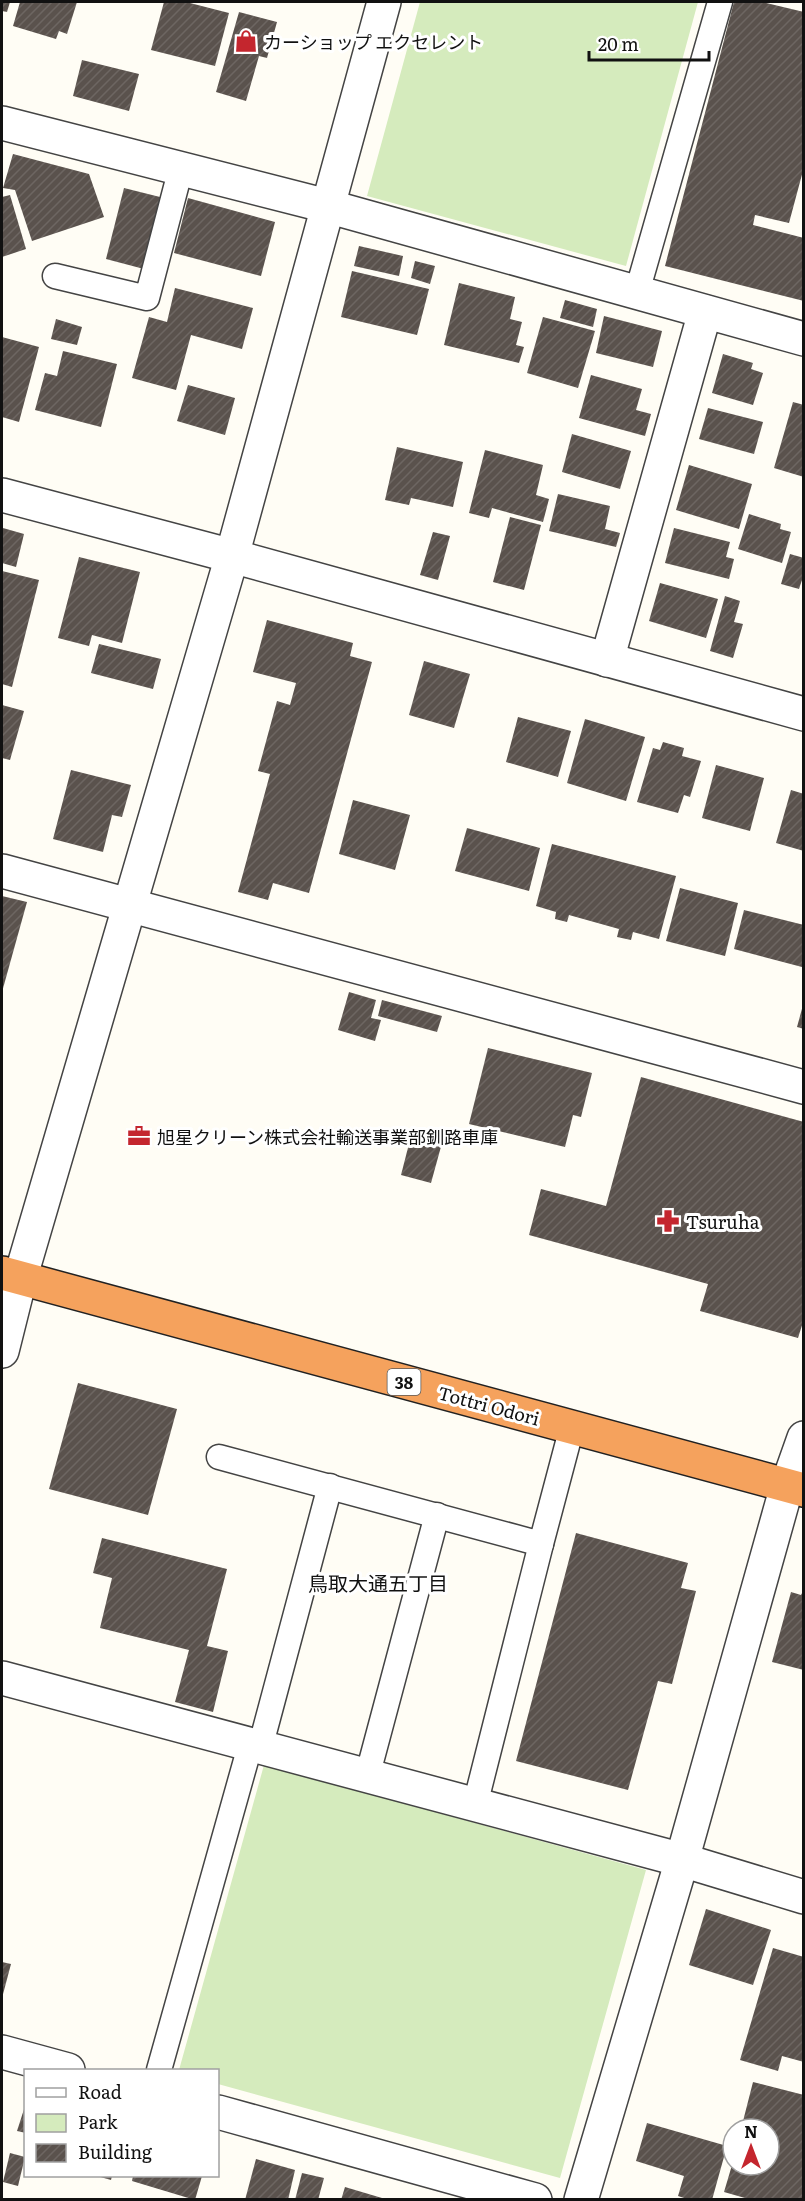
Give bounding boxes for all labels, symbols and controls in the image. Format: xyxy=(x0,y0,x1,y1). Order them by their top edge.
scale bar xyxy=(589,24,709,62)
shop icon: カーショップ エクセレント xyxy=(233,28,259,54)
place label: カーショップ エクセレント xyxy=(264,28,483,55)
text: 20 m xyxy=(598,30,639,57)
office icon: 旭星クリーン株式会社輸送事業部釧路車庫 xyxy=(126,1123,152,1149)
place label: 旭星クリーン株式会社輸送事業部釧路車庫 xyxy=(157,1123,498,1150)
pharmacy icon: Tsuruha xyxy=(655,1208,681,1234)
place label: Tsuruha xyxy=(686,1208,760,1235)
road number: 38 xyxy=(388,1369,420,1395)
street label: Tottri Odori xyxy=(435,1379,543,1431)
district label: 鳥取大通五丁目 xyxy=(308,1567,448,1597)
legend xyxy=(24,2069,219,2177)
text: Road xyxy=(78,2078,122,2105)
text: Park xyxy=(78,2108,119,2135)
north arrow xyxy=(721,2117,781,2177)
text: N xyxy=(744,2119,758,2143)
text: Building xyxy=(78,2138,153,2165)

